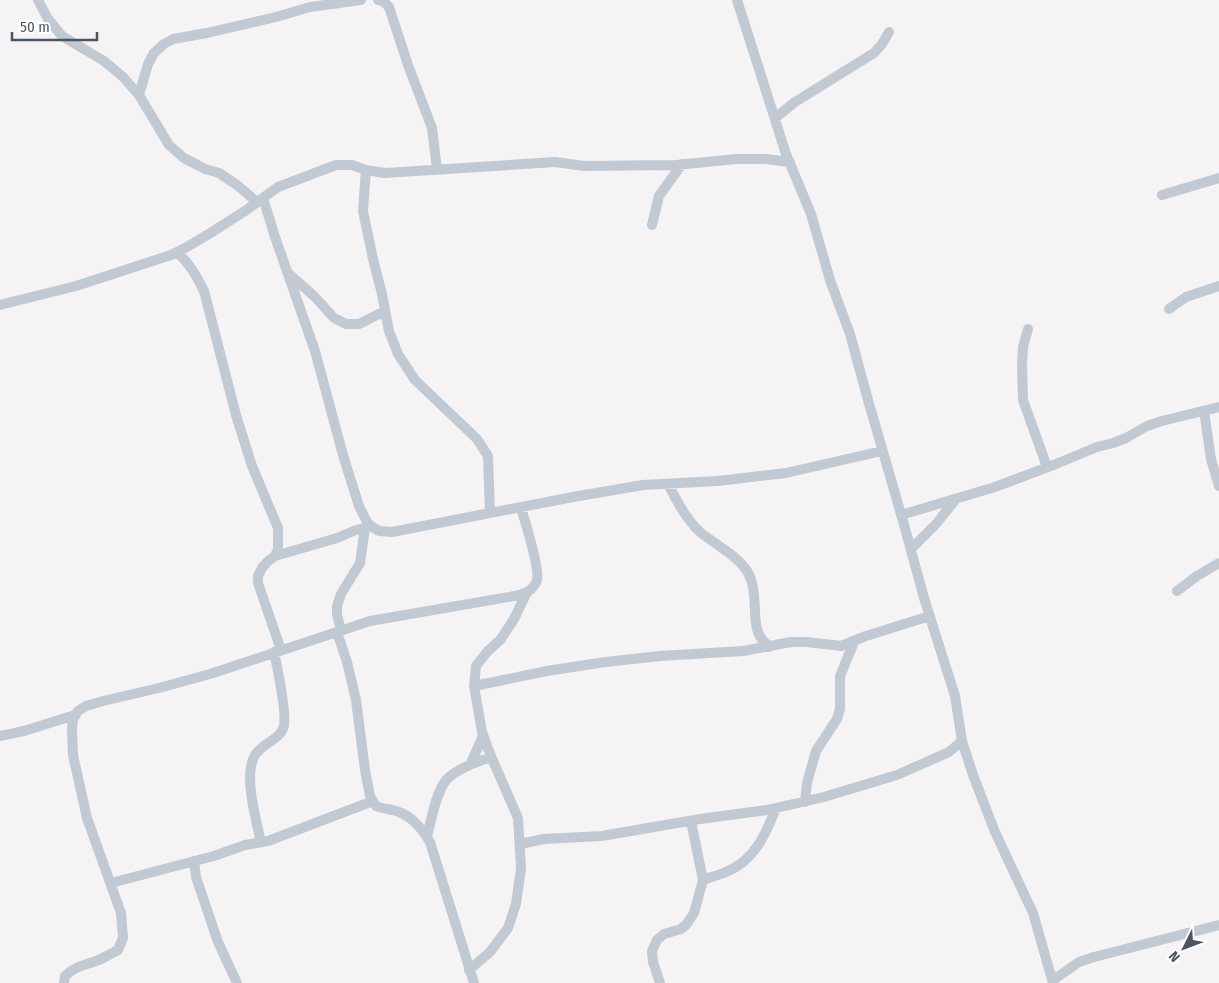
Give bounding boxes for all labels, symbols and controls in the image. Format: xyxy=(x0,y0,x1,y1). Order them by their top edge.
scale bar xyxy=(12,10,98,42)
text: 50 m xyxy=(20,18,50,36)
north arrow xyxy=(1159,923,1209,973)
text: N xyxy=(1166,948,1184,965)

